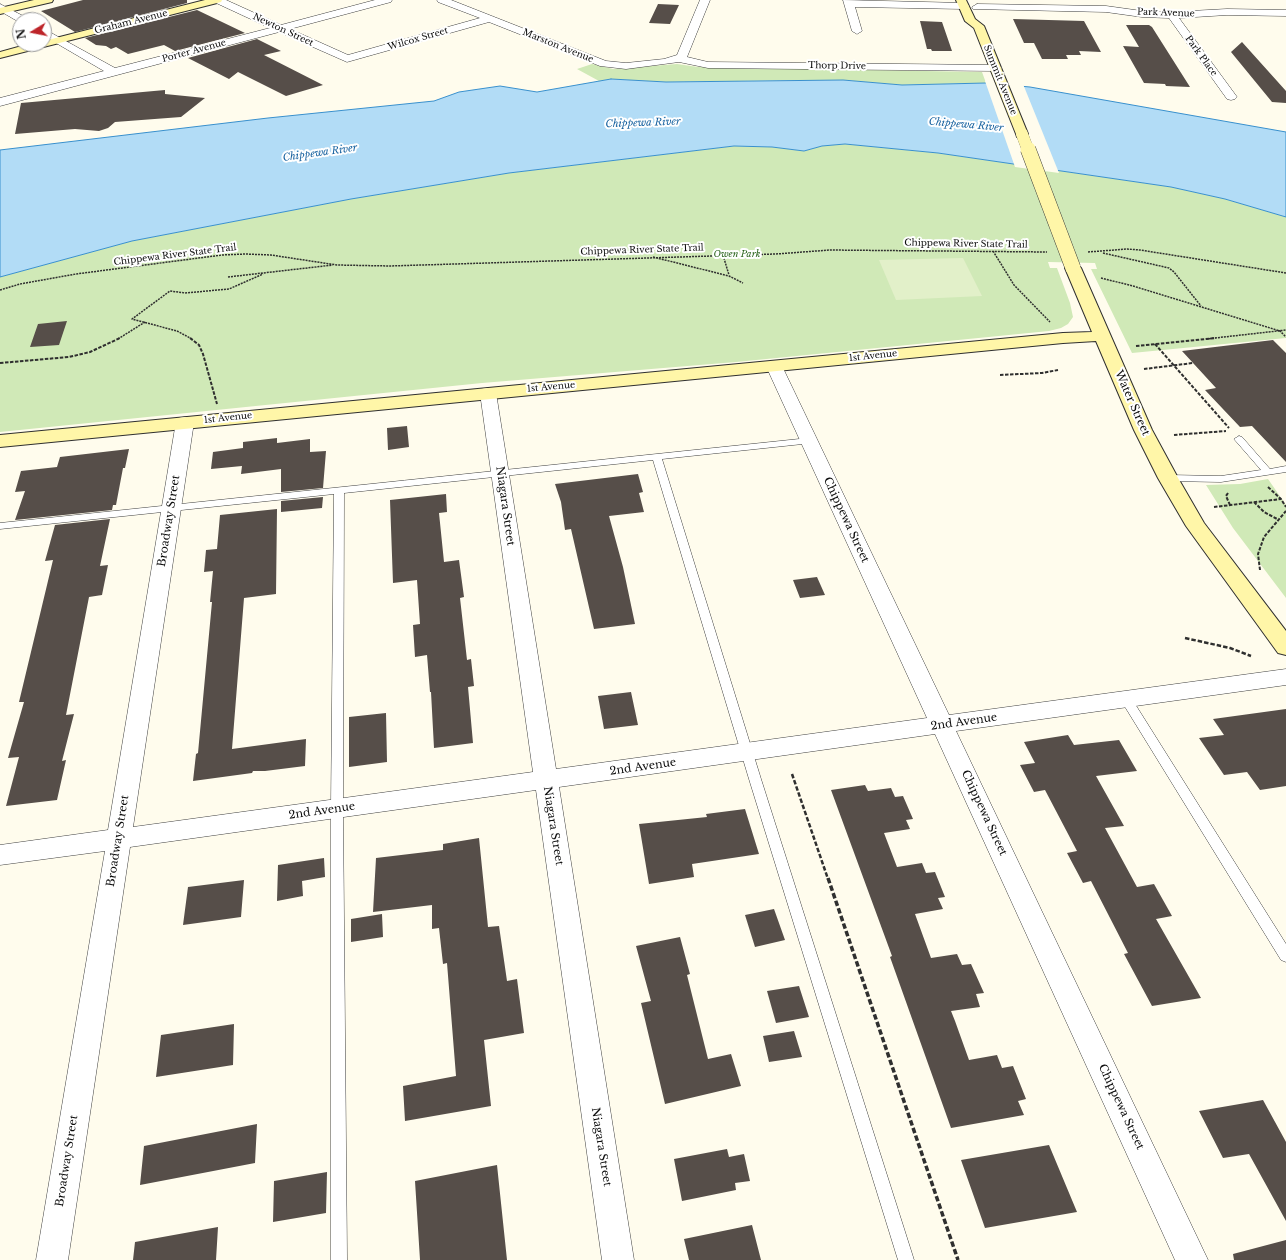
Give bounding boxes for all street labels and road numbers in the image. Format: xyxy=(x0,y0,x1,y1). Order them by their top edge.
street label: Park Avenue xyxy=(1137,7,1195,19)
street label: Graham Avenue xyxy=(93,8,169,36)
street label: Newton Street xyxy=(251,11,315,49)
street label: Wilcox Street xyxy=(387,25,449,53)
street label: Marston Avenue xyxy=(521,27,595,65)
street label: Park Place xyxy=(1183,34,1219,78)
street label: Porter Avenue xyxy=(161,37,227,65)
street label: Summit Avenue xyxy=(981,43,1019,117)
street label: Thorp Drive xyxy=(808,60,866,72)
street label: Chippewa River State Trail xyxy=(904,238,1028,250)
street label: Chippewa River State Trail xyxy=(113,242,237,268)
street label: Chippewa River State Trail xyxy=(580,242,704,258)
street label: 1st Avenue xyxy=(848,348,898,364)
street label: Water Street xyxy=(1112,368,1152,438)
street label: 1st Avenue xyxy=(526,380,576,394)
street label: 1st Avenue xyxy=(203,410,253,426)
street label: Niagara Street xyxy=(493,466,517,546)
street label: Broadway Street xyxy=(155,474,183,568)
street label: Chippewa Street xyxy=(820,475,872,565)
street label: 2nd Avenue xyxy=(930,711,998,733)
street label: 2nd Avenue xyxy=(609,756,677,778)
street label: Chippewa Street xyxy=(958,768,1010,858)
street label: Niagara Street xyxy=(540,786,566,866)
street label: Broadway Street xyxy=(104,794,132,888)
street label: 2nd Avenue xyxy=(288,800,356,822)
street label: Chippewa Street xyxy=(1095,1062,1147,1152)
street label: Niagara Street xyxy=(588,1107,614,1187)
street label: Broadway Street xyxy=(53,1114,81,1208)

